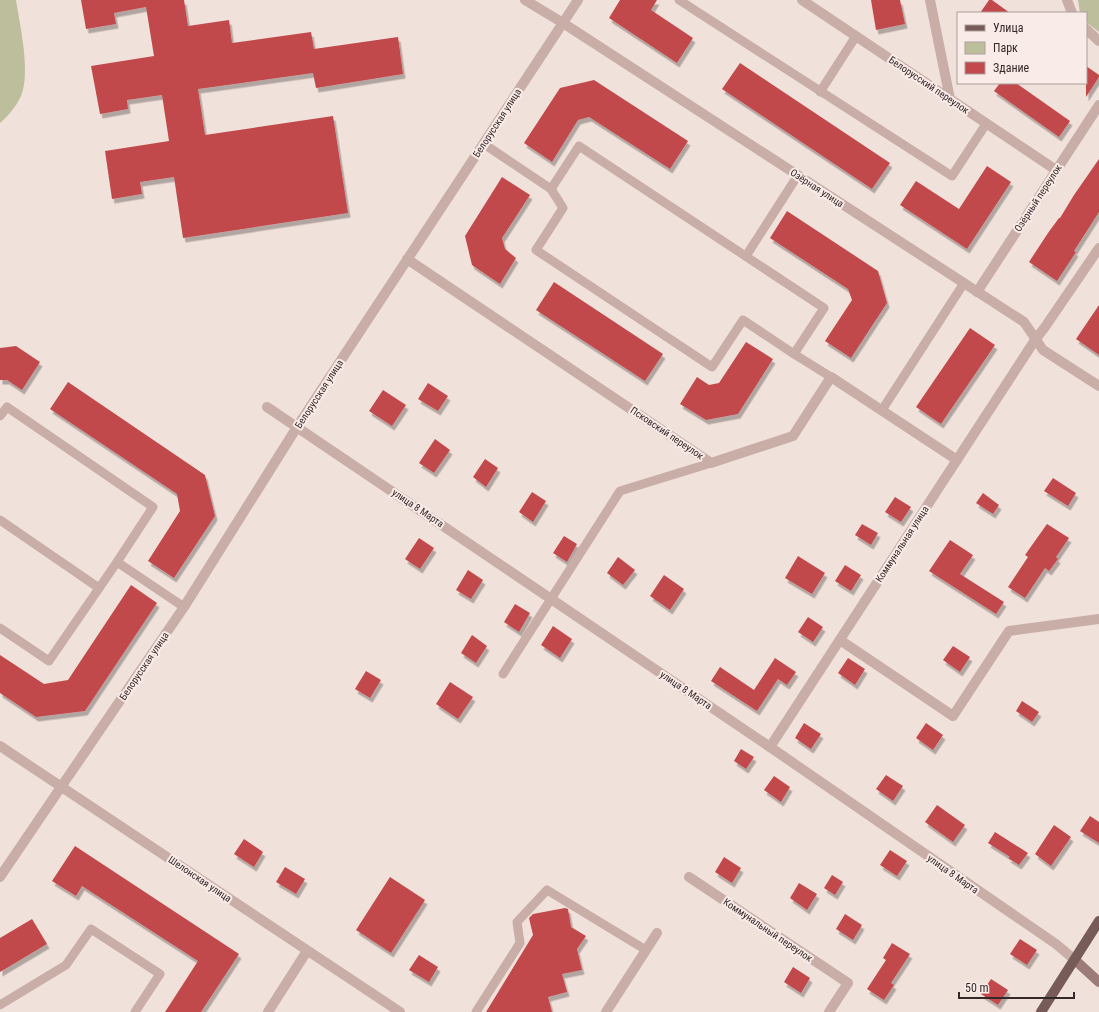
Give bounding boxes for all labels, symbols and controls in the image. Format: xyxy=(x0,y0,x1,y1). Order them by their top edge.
legend xyxy=(957,12,1087,84)
text: Улица xyxy=(993,21,1024,35)
text: Парк xyxy=(993,41,1018,55)
street label: Белорусский переулок xyxy=(887,54,971,116)
text: Здание xyxy=(993,61,1030,75)
street label: Белорусская улица xyxy=(471,87,523,159)
street label: Озёрный переулок xyxy=(1012,162,1064,234)
street label: Озёрная улица xyxy=(788,167,846,209)
street label: Белорусская улица xyxy=(293,358,345,430)
street label: Псковский переулок xyxy=(628,404,706,462)
street label: улица 8 Марта xyxy=(390,487,446,529)
street label: Коммунальная улица xyxy=(873,504,931,584)
street label: Белорусская улица xyxy=(117,630,171,702)
street label: улица 8 Марта xyxy=(658,669,714,711)
street label: улица 8 Марта xyxy=(925,852,981,896)
street label: Шелонская улица xyxy=(166,854,234,904)
street label: Коммунальный переулок xyxy=(721,896,815,964)
scale bar xyxy=(959,974,1074,1000)
text: 50 m xyxy=(965,981,989,995)

